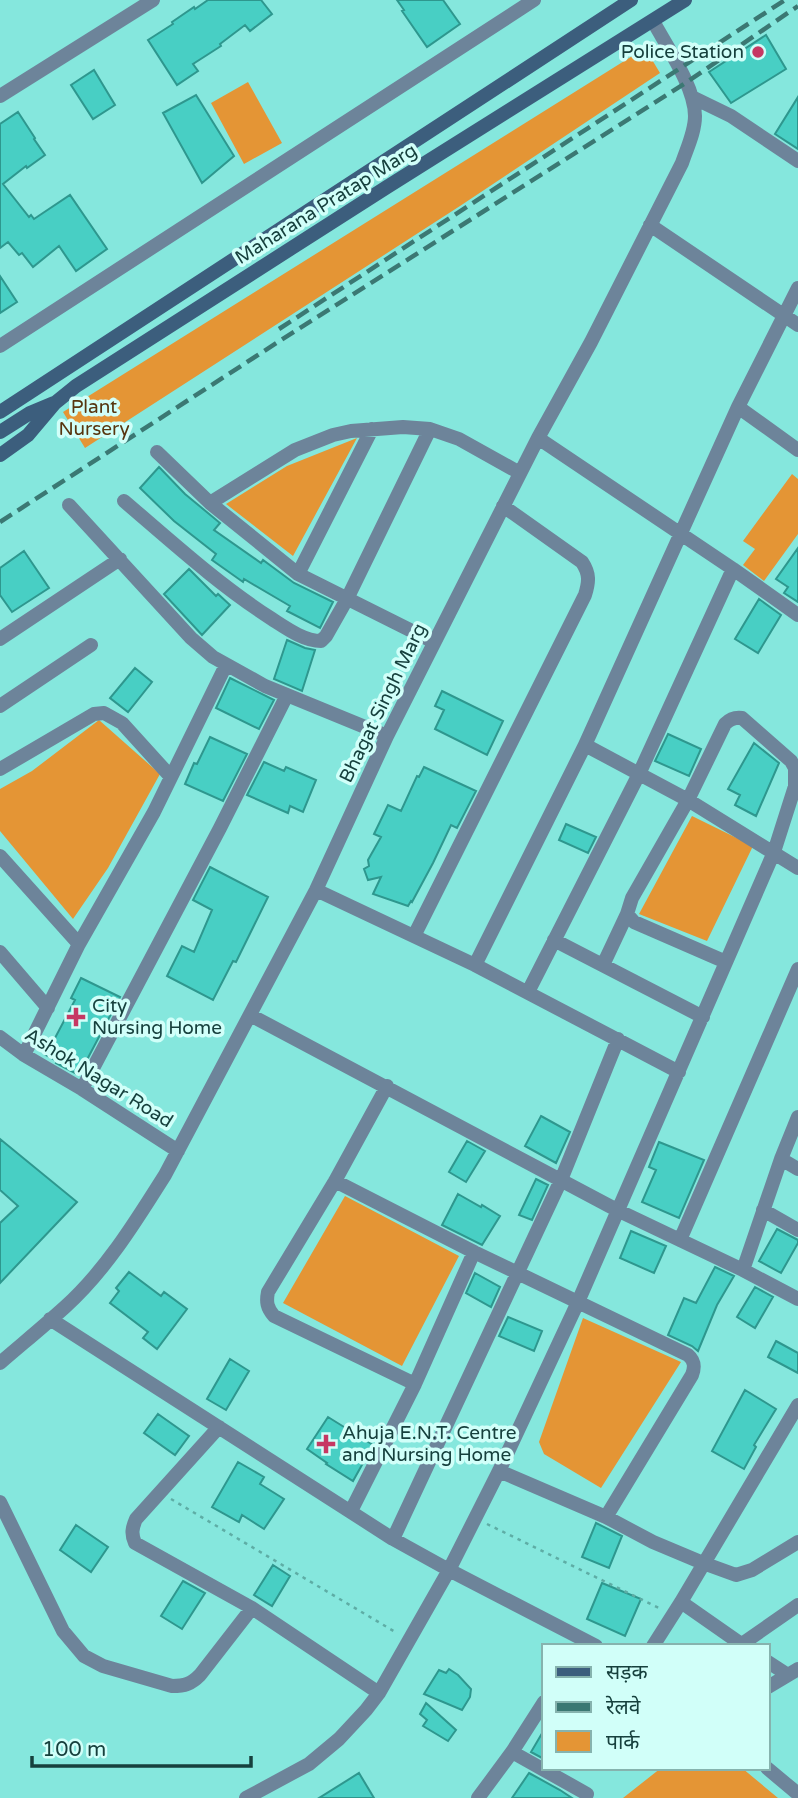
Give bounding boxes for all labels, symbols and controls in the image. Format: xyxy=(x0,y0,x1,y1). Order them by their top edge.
place label: Police Station xyxy=(621,41,744,63)
marker: Police Station xyxy=(750,44,766,60)
street label: Maharana Pratap Marg xyxy=(231,139,421,269)
park label: Plant Nursery xyxy=(58,396,130,440)
street label: Bhagat Singh Marg xyxy=(335,620,431,786)
place label: City Nursing Home xyxy=(92,995,222,1039)
marker: City Nursing Home xyxy=(66,1007,86,1027)
street label: Ashok Nagar Road xyxy=(21,1024,177,1132)
place label: Ahuja E.N.T. Centre and Nursing Home xyxy=(342,1422,516,1466)
marker: Ahuja E.N.T. Centre and Nursing Home xyxy=(316,1434,336,1454)
legend xyxy=(542,1644,770,1770)
text: सड़क xyxy=(606,1660,648,1685)
text: रेलवे xyxy=(605,1695,641,1720)
scale bar xyxy=(32,1724,250,1768)
text: पार्क xyxy=(606,1730,640,1755)
text: 100 m xyxy=(42,1737,106,1762)

